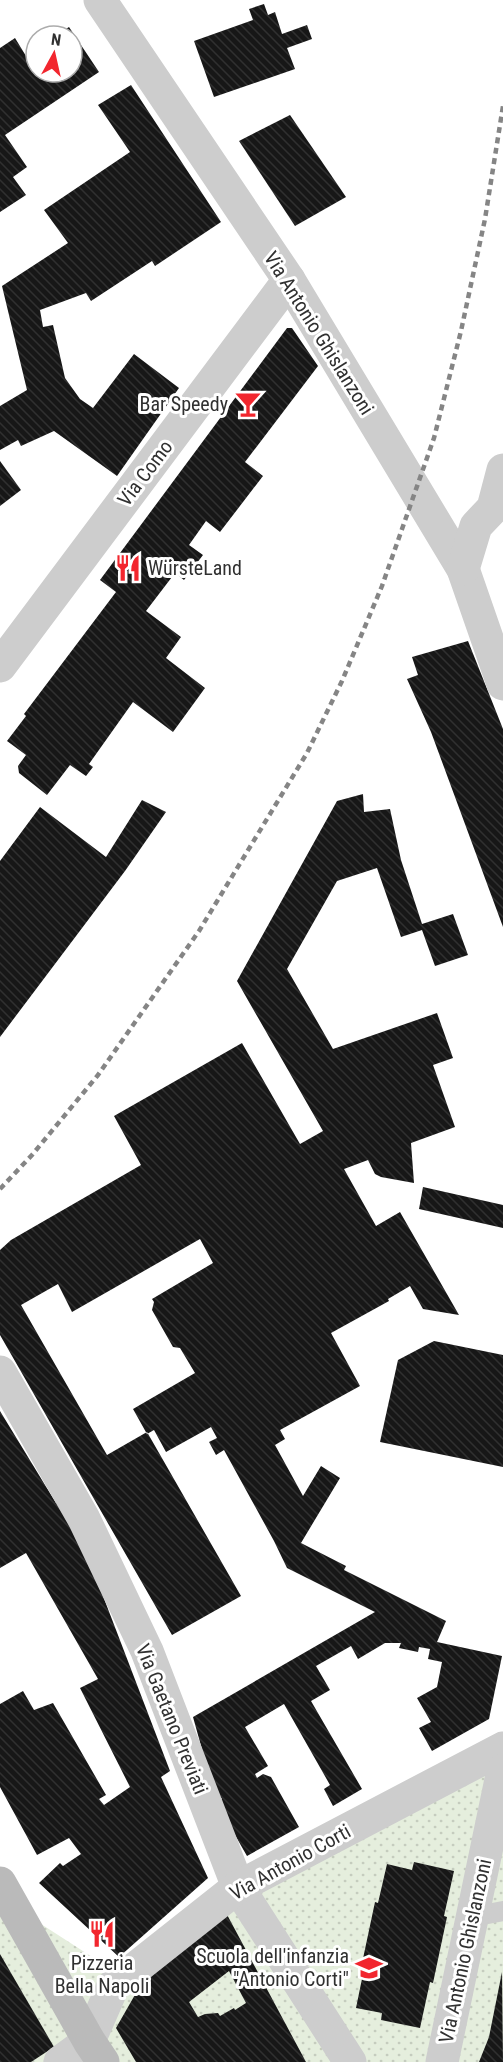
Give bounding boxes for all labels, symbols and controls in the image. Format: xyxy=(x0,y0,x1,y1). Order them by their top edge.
north arrow xyxy=(24,24,84,84)
text: N xyxy=(50,30,62,50)
street label: Via Antonio Ghislanzoni xyxy=(259,247,379,419)
bar icon: Bar Speedy xyxy=(233,389,263,419)
place label: Bar Speedy xyxy=(140,392,228,416)
street label: Via Como xyxy=(112,435,178,511)
restaurant icon: WürsteLand xyxy=(113,553,143,583)
place label: WürsteLand xyxy=(148,556,242,580)
street label: Via Gaetano Previati xyxy=(131,1640,213,1798)
street label: Via Antonio Corti xyxy=(225,1819,355,1905)
street label: Via Antonio Ghislanzoni xyxy=(434,1857,496,2045)
restaurant icon: Pizzeria Bella Napoli xyxy=(87,1919,117,1949)
place label: Scuola dell'infanzia "Antonio Corti" xyxy=(196,1944,349,1991)
place label: Pizzeria Bella Napoli xyxy=(55,1951,149,1998)
school or university icon: Scuola dell'infanzia "Antonio Corti" xyxy=(354,1953,384,1983)

